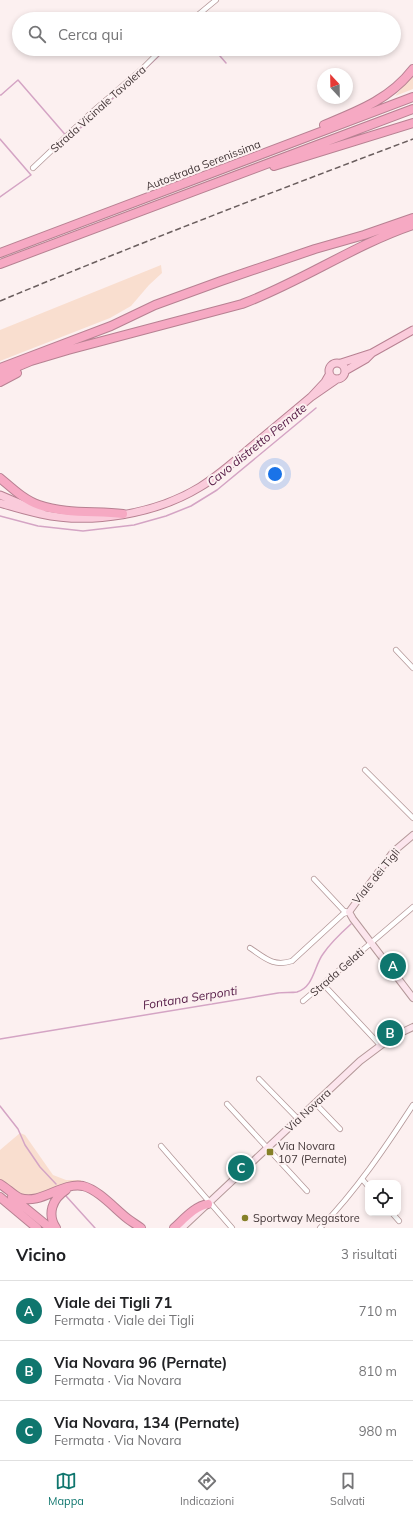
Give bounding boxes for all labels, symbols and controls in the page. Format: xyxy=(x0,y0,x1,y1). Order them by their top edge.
search box xyxy=(12,12,401,56)
icon: search xyxy=(26,23,48,45)
text: Cerca qui xyxy=(58,25,123,44)
street label: Strada Vicinale Tavolera xyxy=(47,62,149,156)
north arrow xyxy=(317,68,353,104)
street label: Autostrada Serenissima xyxy=(144,137,262,193)
water label: Cavo distretto Pernate xyxy=(204,400,310,489)
your location xyxy=(265,464,285,484)
street label: Viale dei Tigli xyxy=(349,845,403,907)
street label: Strada Gelati xyxy=(307,945,367,999)
pin: A xyxy=(380,951,406,981)
water label: Fontana Serponti xyxy=(142,983,238,1012)
pin: B xyxy=(377,1018,403,1048)
street label: Via Novara xyxy=(282,1085,334,1135)
place label: Via Novara 107 (Pernate) xyxy=(278,1139,347,1166)
marker: Via Novara 107 (Pernate) xyxy=(265,1147,275,1157)
pin: C xyxy=(228,1153,254,1183)
map controls xyxy=(365,1180,401,1216)
button: locate xyxy=(365,1180,401,1216)
place label: Sportway Megastore xyxy=(253,1211,360,1225)
marker: Sportway Megastore xyxy=(240,1213,250,1223)
text: Vicino xyxy=(16,1244,66,1265)
text: 3 risultati xyxy=(341,1246,397,1262)
text: Viale dei Tigli 71 xyxy=(54,1293,172,1312)
text: A xyxy=(24,1303,34,1319)
text: 710 m xyxy=(359,1303,397,1319)
text: Fermata · Viale dei Tigli xyxy=(54,1312,194,1328)
text: Via Novara 96 (Pernate) xyxy=(54,1353,227,1372)
text: B xyxy=(25,1363,33,1379)
text: 810 m xyxy=(359,1363,397,1379)
text: Fermata · Via Novara xyxy=(54,1372,182,1388)
text: Via Novara, 134 (Pernate) xyxy=(54,1413,240,1432)
text: C xyxy=(25,1423,33,1439)
text: 980 m xyxy=(359,1423,397,1439)
text: Fermata · Via Novara xyxy=(54,1432,182,1448)
tab: Mappa xyxy=(48,1470,84,1508)
tab: Indicazioni xyxy=(180,1470,234,1508)
tab: Salvati xyxy=(330,1470,365,1508)

